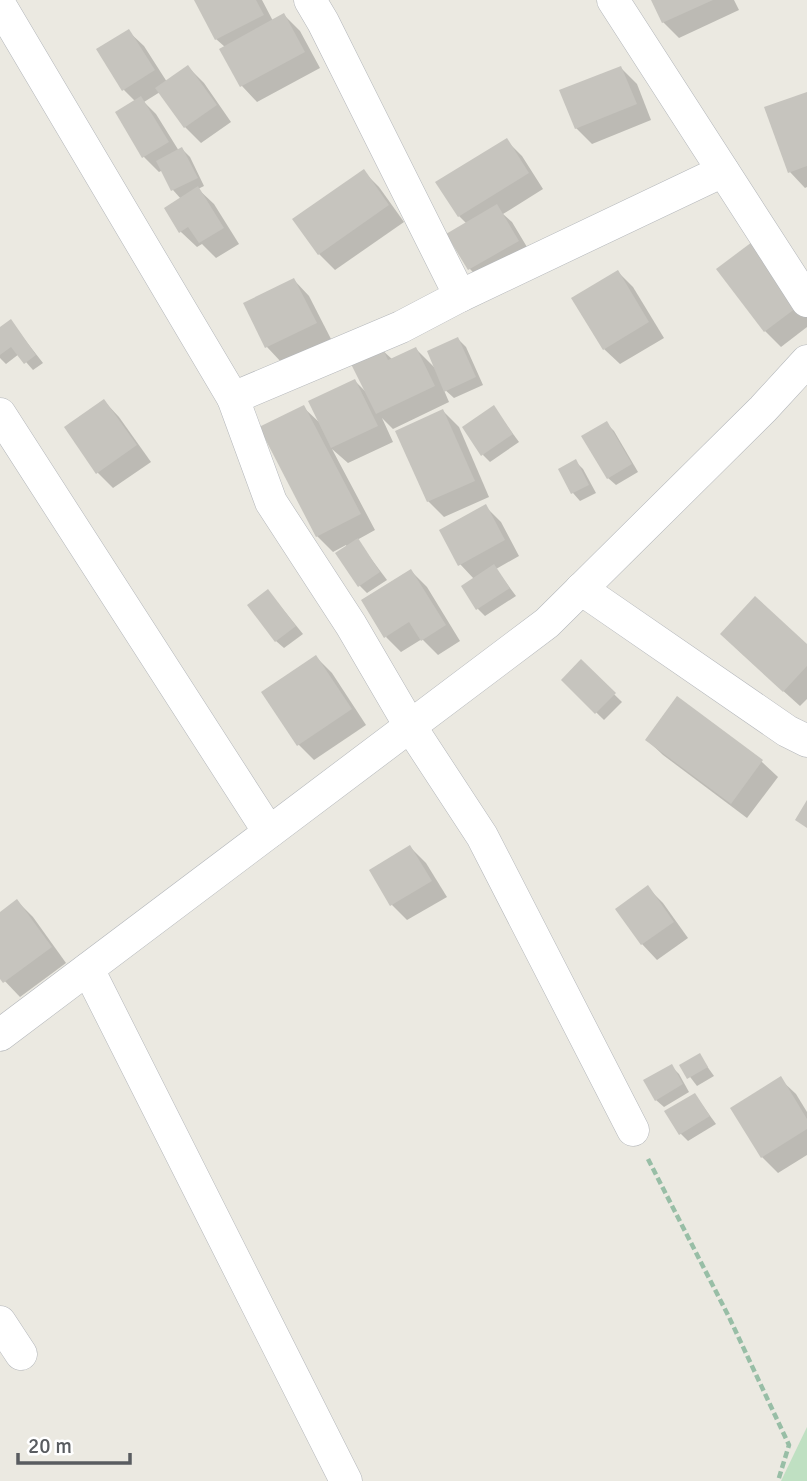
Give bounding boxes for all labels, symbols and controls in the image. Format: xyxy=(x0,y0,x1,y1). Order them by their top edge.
scale bar xyxy=(18,1422,130,1466)
text: 20 m xyxy=(28,1433,72,1459)

